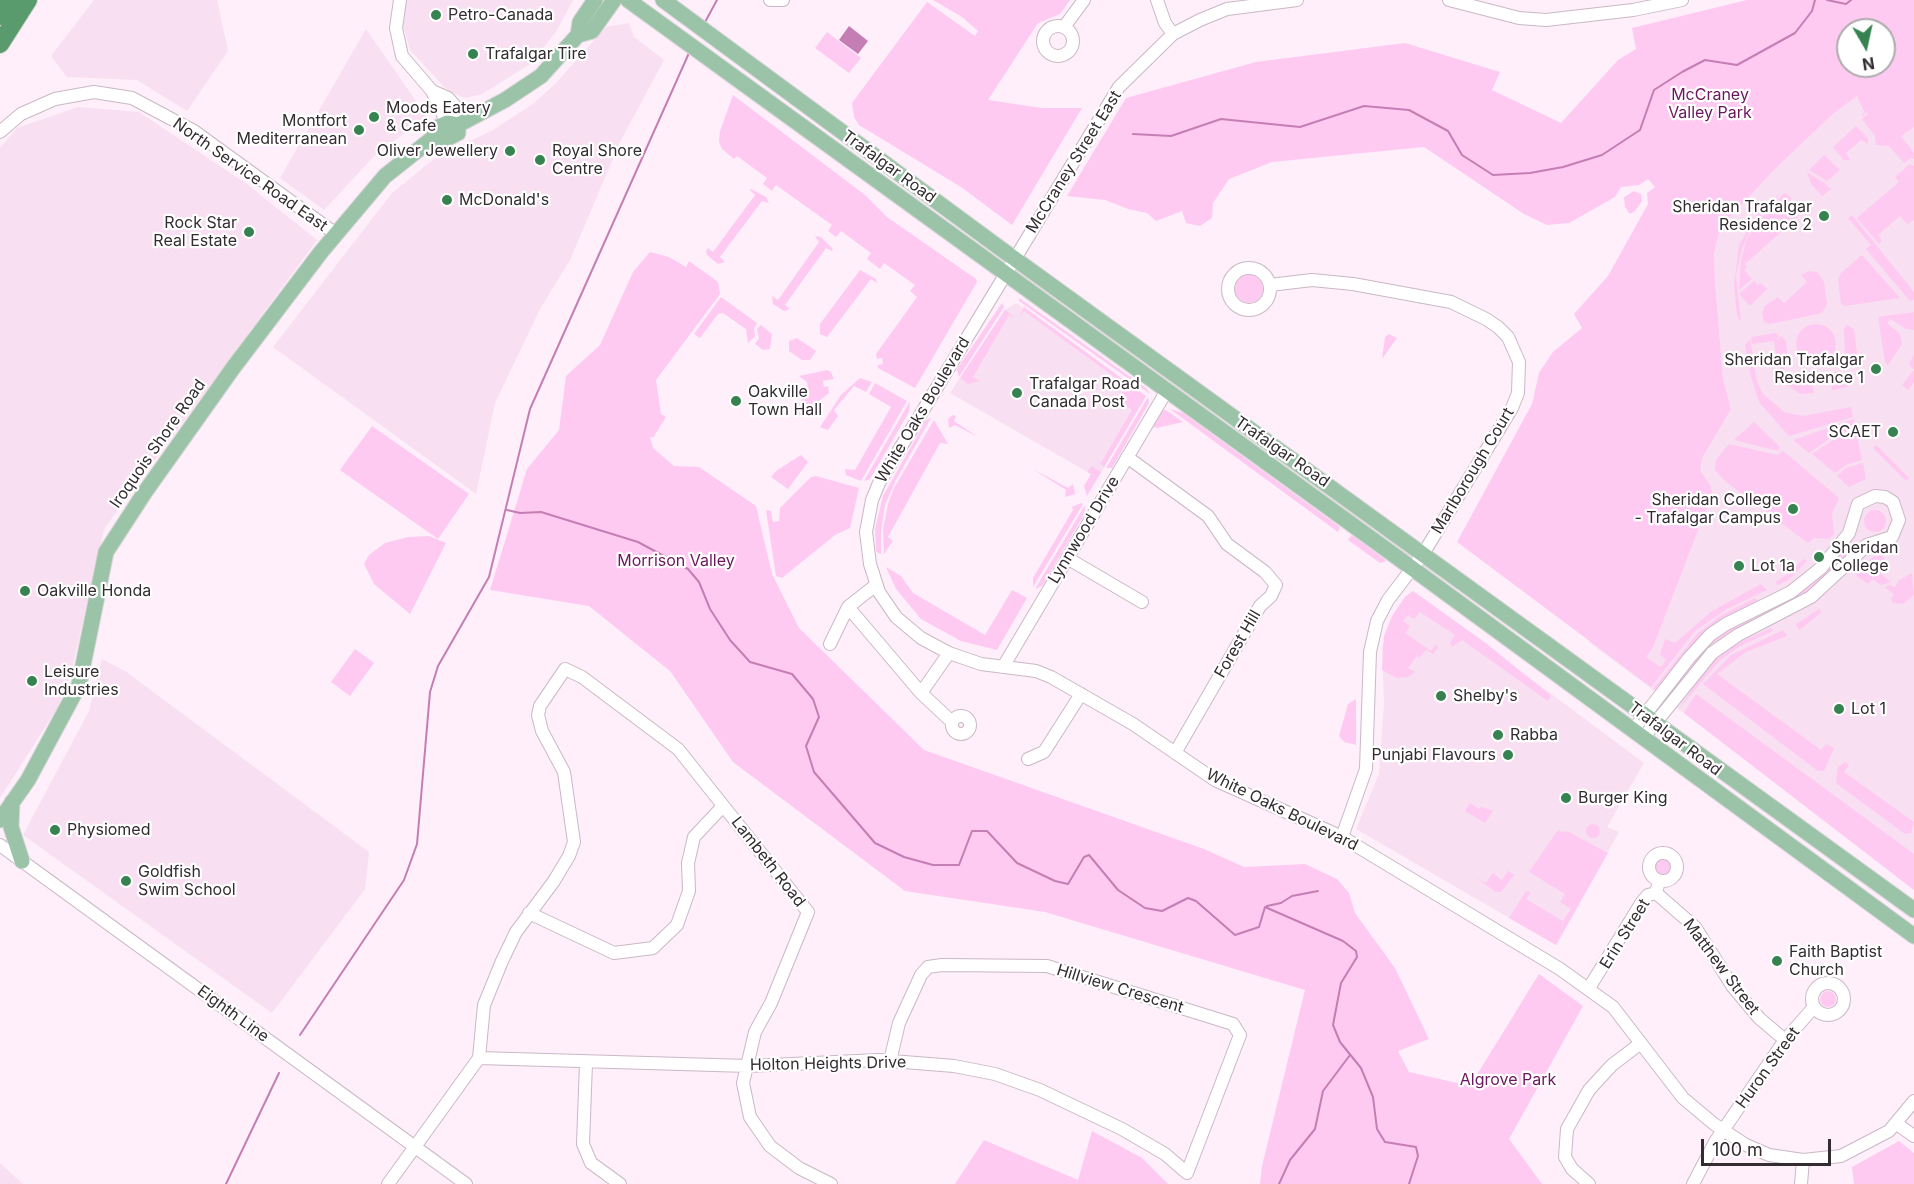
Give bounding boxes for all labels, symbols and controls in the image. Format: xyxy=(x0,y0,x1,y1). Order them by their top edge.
place label: Petro-Canada xyxy=(448,5,553,25)
marker: Petro-Canada xyxy=(429,8,443,22)
north arrow xyxy=(1836,18,1896,78)
place label: Trafalgar Tire xyxy=(485,44,587,64)
marker: Trafalgar Tire xyxy=(466,47,480,61)
text: N xyxy=(1861,53,1876,75)
park label: McCraney Valley Park xyxy=(1668,85,1752,123)
street label: McCraney Street East xyxy=(1022,87,1126,237)
place label: Moods Eatery & Cafe xyxy=(386,98,491,136)
marker: Moods Eatery & Cafe xyxy=(367,110,381,124)
place label: Montfort Mediterranean xyxy=(236,111,347,149)
street label: North Service Road East xyxy=(169,114,331,236)
marker: Montfort Mediterranean xyxy=(352,123,366,137)
street label: Trafalgar Road xyxy=(839,127,939,207)
place label: Oliver Jewellery xyxy=(377,141,498,161)
place label: Royal Shore Centre xyxy=(552,141,642,179)
marker: Oliver Jewellery xyxy=(503,144,517,158)
marker: Royal Shore Centre xyxy=(533,153,547,167)
place label: McDonald's xyxy=(459,190,549,210)
marker: McDonald's xyxy=(440,193,454,207)
place label: Sheridan Trafalgar Residence 2 xyxy=(1672,197,1812,235)
marker: Sheridan Trafalgar Residence 2 xyxy=(1817,209,1831,223)
place label: Rock Star Real Estate xyxy=(153,213,237,251)
marker: Rock Star Real Estate xyxy=(242,225,256,239)
street label: White Oaks Boulevard xyxy=(872,334,974,486)
place label: Sheridan Trafalgar Residence 1 xyxy=(1724,350,1864,388)
marker: Sheridan Trafalgar Residence 1 xyxy=(1869,362,1883,376)
place label: Trafalgar Road Canada Post xyxy=(1029,374,1140,412)
street label: Iroquois Shore Road xyxy=(106,376,210,512)
place label: Oakville Town Hall xyxy=(748,382,822,420)
marker: Trafalgar Road Canada Post xyxy=(1010,386,1024,400)
marker: Oakville Town Hall xyxy=(729,394,743,408)
street label: Marlborough Court xyxy=(1428,404,1518,538)
street label: Trafalgar Road xyxy=(1231,412,1333,492)
place label: SCAET xyxy=(1828,422,1881,442)
marker: SCAET xyxy=(1886,425,1900,439)
street label: Lynnwood Drive xyxy=(1044,473,1124,587)
place label: Sheridan College - Trafalgar Campus xyxy=(1634,490,1781,528)
marker: Sheridan College - Trafalgar Campus xyxy=(1786,502,1800,516)
place label: Sheridan College xyxy=(1831,538,1898,576)
marker: Sheridan College xyxy=(1812,550,1826,564)
park label: Morrison Valley xyxy=(617,551,735,571)
place label: Lot 1a xyxy=(1751,556,1795,576)
marker: Lot 1a xyxy=(1732,559,1746,573)
place label: Oakville Honda xyxy=(37,581,151,601)
marker: Oakville Honda xyxy=(18,584,32,598)
street label: Forest Hill xyxy=(1211,607,1265,681)
place label: Leisure Industries xyxy=(44,662,119,700)
marker: Leisure Industries xyxy=(25,674,39,688)
place label: Shelby's xyxy=(1453,686,1518,706)
marker: Shelby's xyxy=(1434,689,1448,703)
street label: Trafalgar Road xyxy=(1625,698,1725,780)
place label: Lot 1 xyxy=(1851,699,1886,719)
marker: Lot 1 xyxy=(1832,702,1846,716)
place label: Rabba xyxy=(1510,725,1558,745)
marker: Rabba xyxy=(1491,728,1505,742)
place label: Punjabi Flavours xyxy=(1372,745,1496,765)
marker: Punjabi Flavours xyxy=(1501,748,1515,762)
street label: White Oaks Boulevard xyxy=(1203,765,1361,855)
place label: Burger King xyxy=(1578,788,1667,808)
marker: Burger King xyxy=(1559,791,1573,805)
street label: Lambeth Road xyxy=(727,813,809,911)
place label: Physiomed xyxy=(67,820,150,840)
marker: Physiomed xyxy=(48,823,62,837)
place label: Goldfish Swim School xyxy=(138,862,236,900)
marker: Goldfish Swim School xyxy=(119,874,133,888)
street label: Erin Street xyxy=(1596,895,1654,973)
street label: Matthew Street xyxy=(1679,915,1763,1019)
place label: Faith Baptist Church xyxy=(1789,942,1882,980)
marker: Faith Baptist Church xyxy=(1770,954,1784,968)
street label: Hillview Crescent xyxy=(1054,961,1186,1017)
street label: Eighth Line xyxy=(194,982,272,1046)
street label: Huron Street xyxy=(1732,1024,1804,1112)
street label: Holton Heights Drive xyxy=(750,1053,906,1075)
park label: Algrove Park xyxy=(1460,1070,1556,1090)
scale bar xyxy=(1704,1127,1834,1165)
text: 100 m xyxy=(1712,1139,1763,1160)

